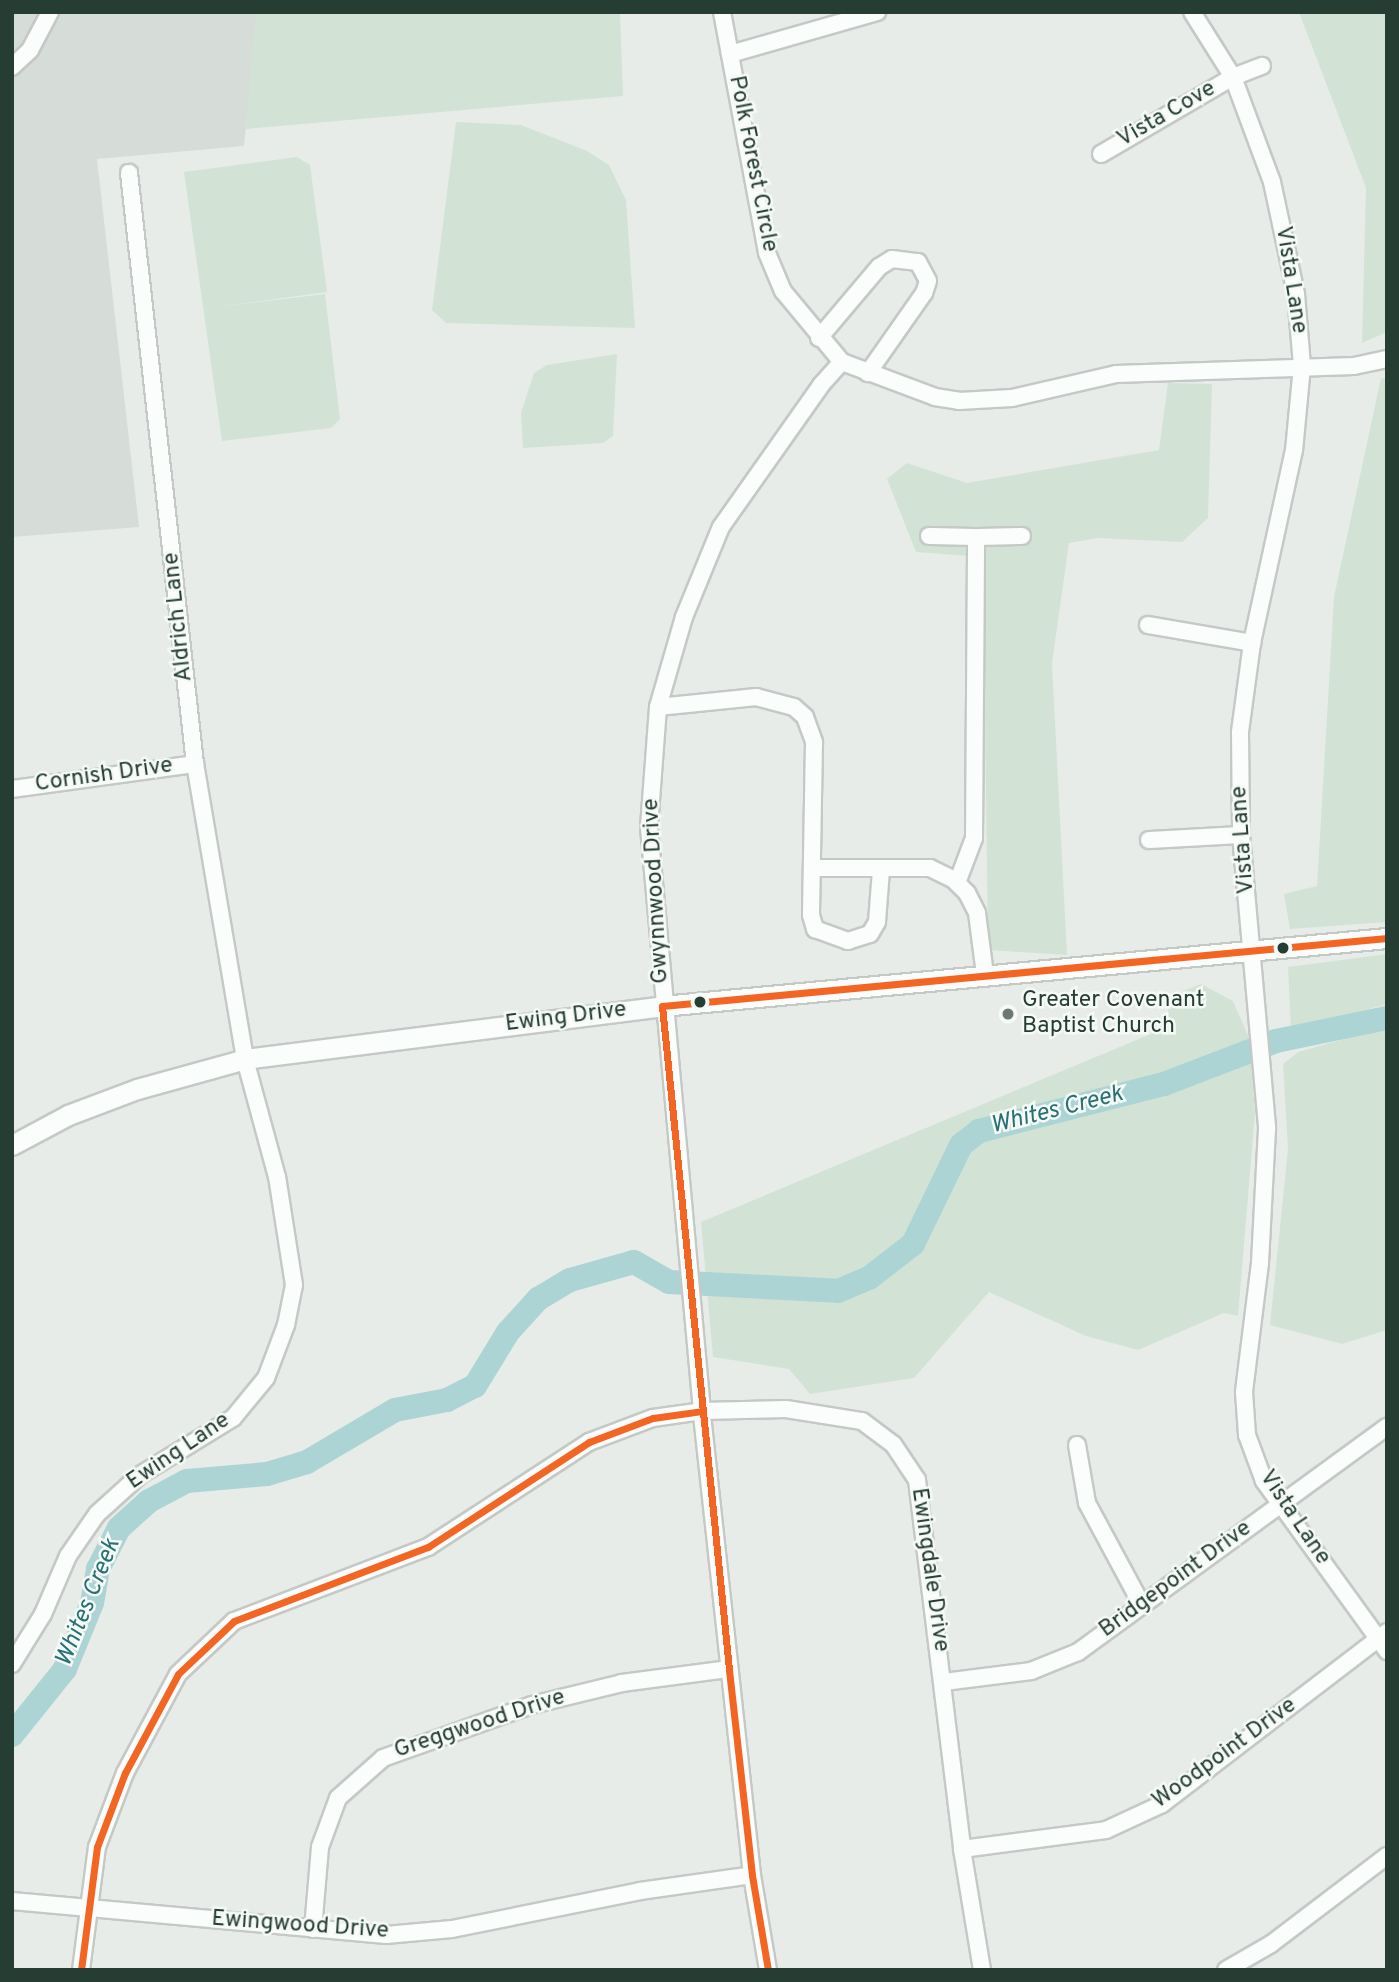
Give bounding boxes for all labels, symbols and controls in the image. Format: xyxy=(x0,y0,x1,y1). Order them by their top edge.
street label: Polk Forest Circle xyxy=(721,74,783,254)
street label: Vista Cove xyxy=(1113,76,1221,154)
street label: Vista Lane xyxy=(1268,224,1312,336)
street label: Aldrich Lane xyxy=(158,551,200,683)
street label: Cornish Drive xyxy=(33,753,175,799)
street label: Vista Lane xyxy=(1226,785,1262,895)
street label: Gwynnwood Drive xyxy=(638,798,676,984)
unlabelled marker xyxy=(1276,941,1290,955)
place label: Greater Covenant Baptist Church xyxy=(1022,987,1204,1041)
unlabelled marker xyxy=(693,995,707,1009)
street label: Ewing Drive xyxy=(504,997,628,1039)
marker: Greater Covenant Baptist Church xyxy=(1000,1006,1016,1022)
water label: Whites Creek xyxy=(988,1081,1126,1141)
street label: Ewing Lane xyxy=(122,1407,236,1497)
street label: Vista Lane xyxy=(1252,1465,1336,1571)
street label: Ewingdale Drive xyxy=(904,1486,954,1654)
street label: Bridgepoint Drive xyxy=(1095,1516,1257,1644)
water label: Whites Creek xyxy=(50,1535,128,1671)
street label: Greggwood Drive xyxy=(391,1684,569,1766)
street label: Woodpoint Drive xyxy=(1148,1692,1302,1816)
street label: Ewingwood Drive xyxy=(210,1906,390,1946)

